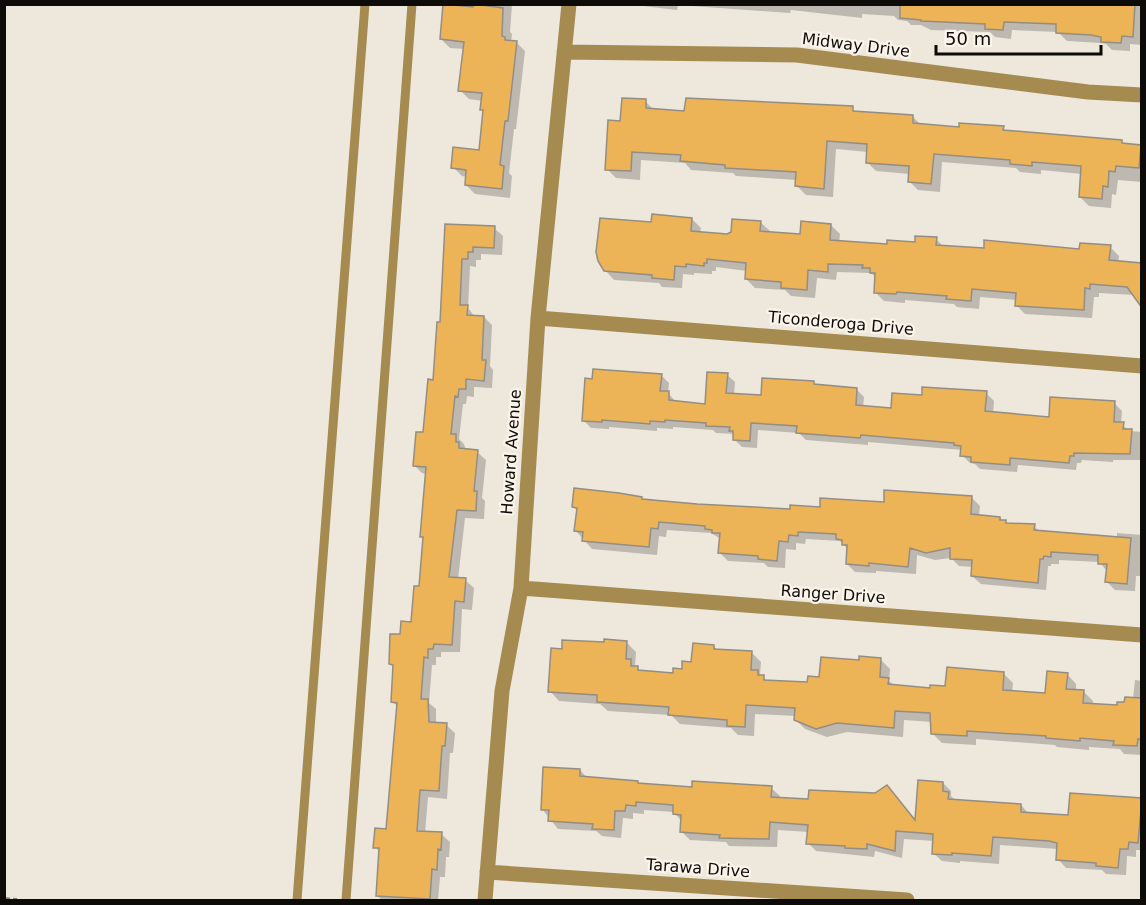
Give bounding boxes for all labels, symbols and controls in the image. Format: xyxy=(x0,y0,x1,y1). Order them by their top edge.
scale bar xyxy=(936,18,1101,56)
text: 50 m xyxy=(945,28,991,49)
street label: Midway Drive xyxy=(801,29,911,61)
street label: Ticonderoga Drive xyxy=(766,307,915,339)
street label: Howard Avenue xyxy=(497,389,525,515)
street label: Ranger Drive xyxy=(780,581,886,607)
street label: Tarawa Drive xyxy=(644,855,751,881)

